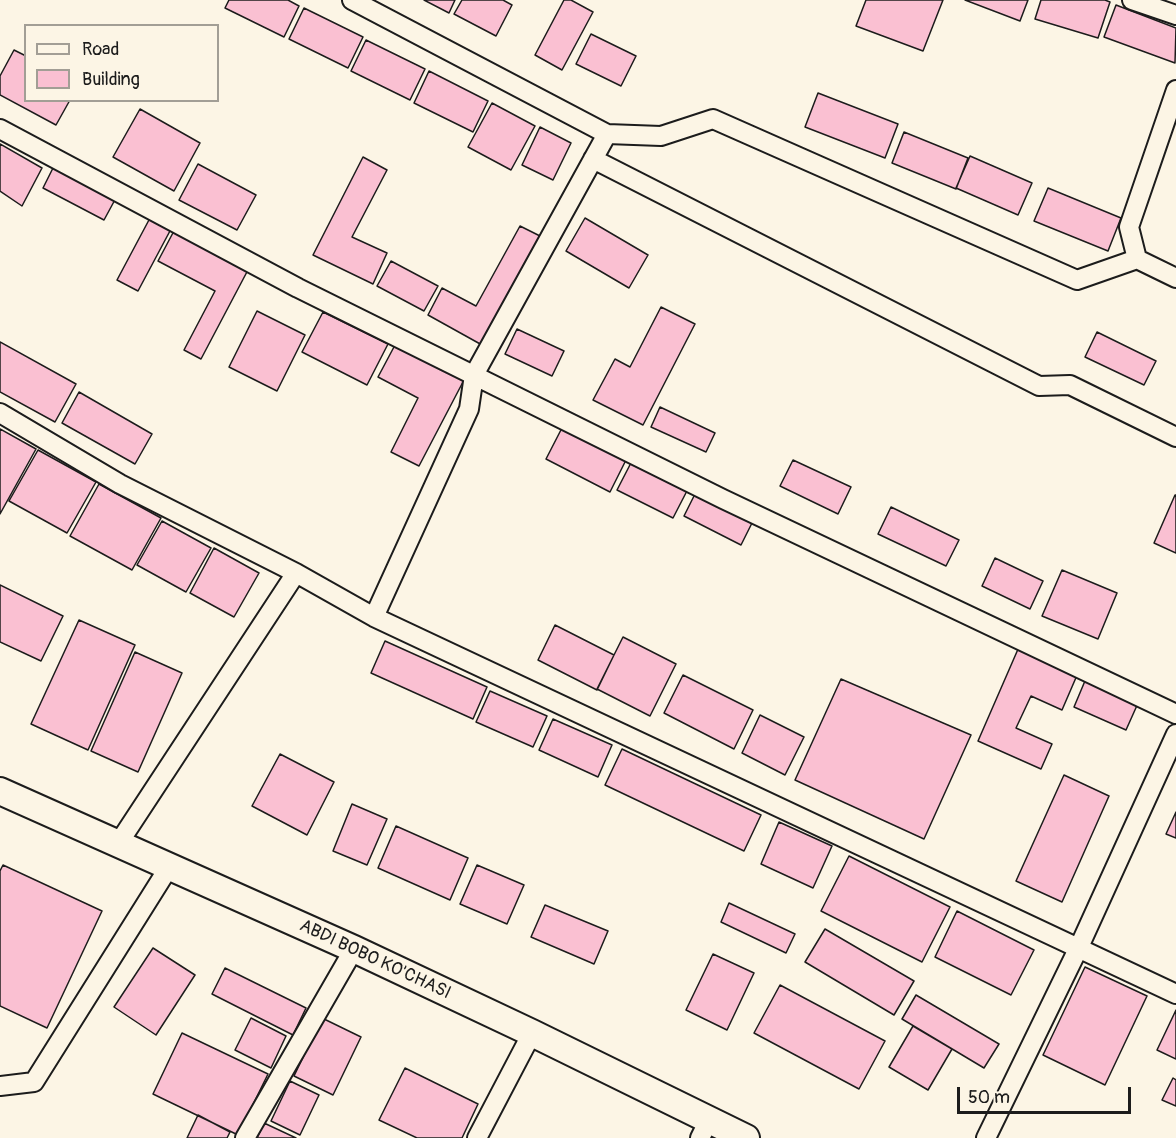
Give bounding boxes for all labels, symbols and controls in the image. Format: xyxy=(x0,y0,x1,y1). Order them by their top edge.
legend xyxy=(24,24,219,102)
text: Road xyxy=(82,38,119,61)
text: Building xyxy=(82,68,140,91)
street label: ABDI BOBO KO'CHASI xyxy=(296,915,454,1005)
scale bar xyxy=(960,1075,1134,1113)
text: 50 m xyxy=(968,1086,1010,1109)

